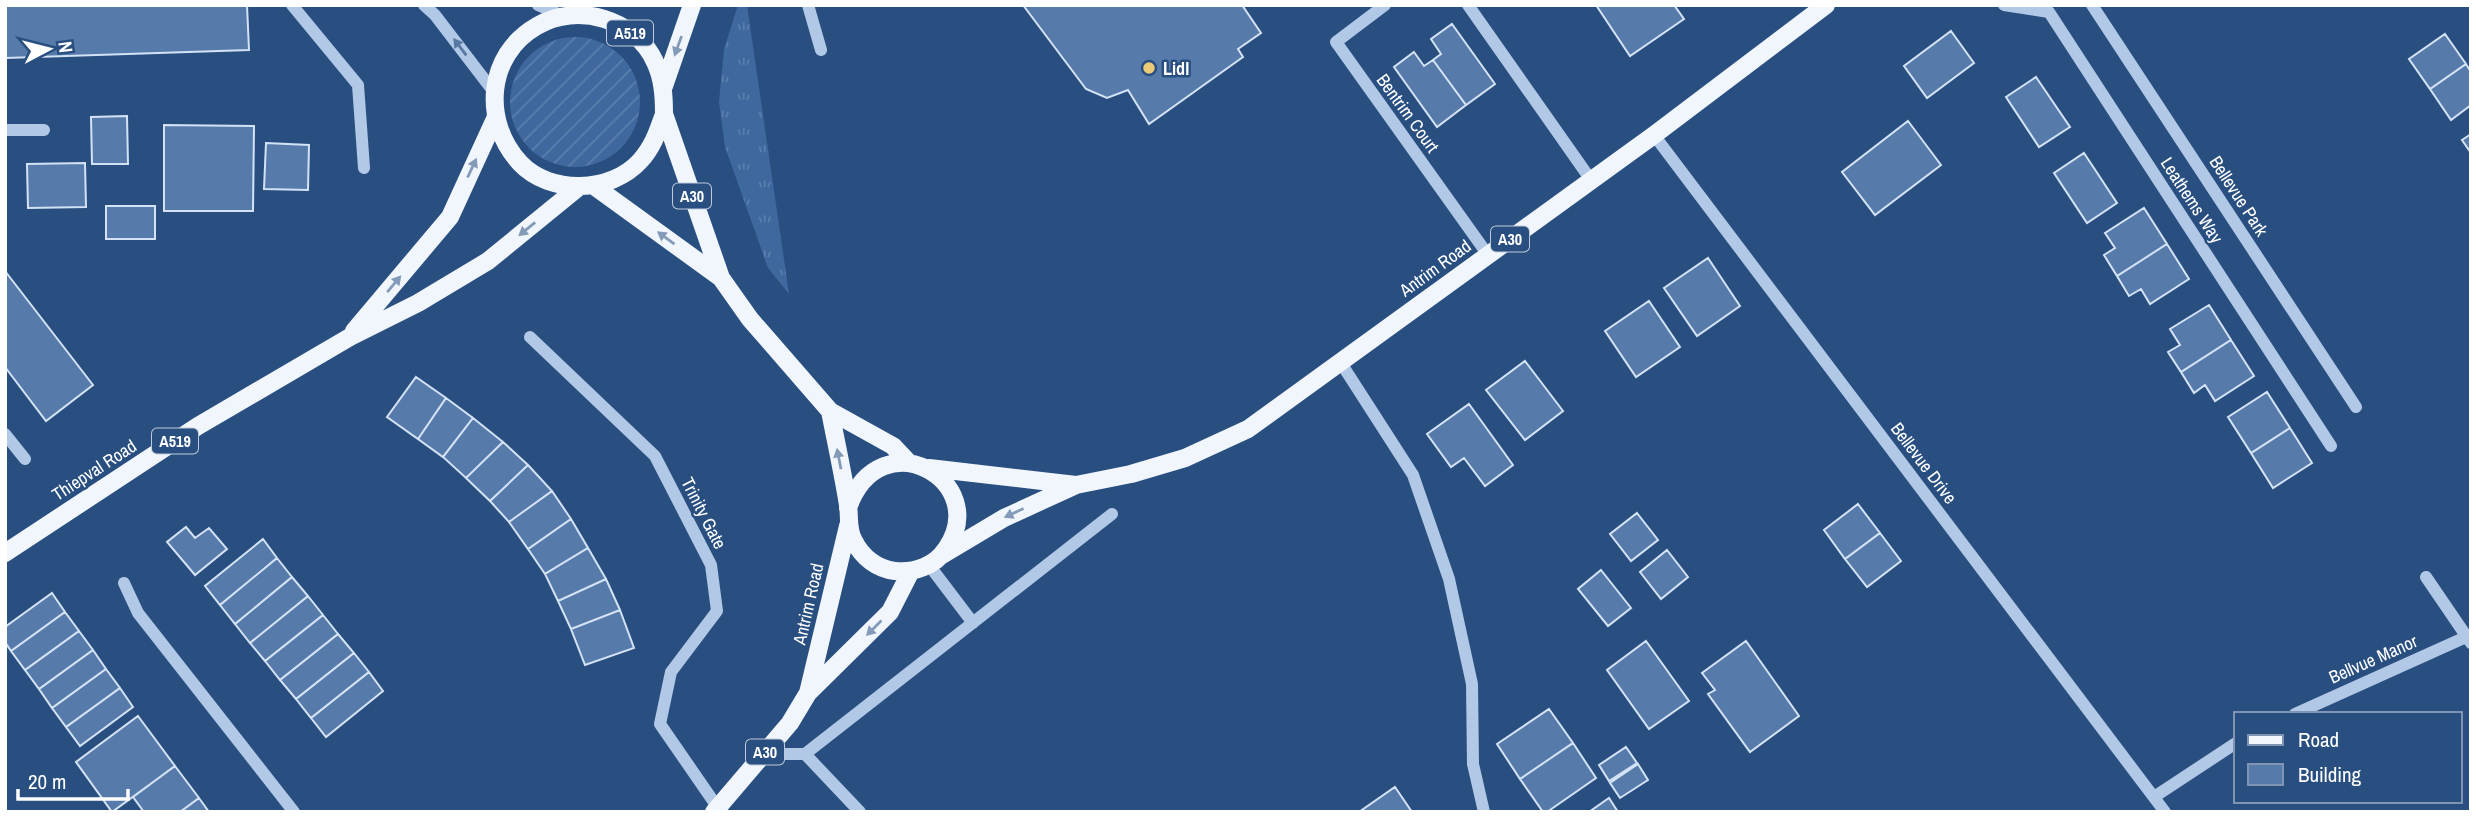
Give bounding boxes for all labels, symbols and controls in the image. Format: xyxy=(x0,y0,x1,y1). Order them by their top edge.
north arrow xyxy=(14,14,84,84)
road number: A519 xyxy=(607,20,653,46)
one-way arrow xyxy=(672,35,683,56)
one-way arrow xyxy=(452,39,467,57)
text: N xyxy=(52,40,79,54)
place label: Lidl xyxy=(1163,56,1189,81)
marker: Lidl xyxy=(1141,60,1157,76)
street label: Bentrim Court xyxy=(1371,68,1445,158)
street label: Bellevue Park xyxy=(2204,151,2275,242)
street label: Leathems Way xyxy=(2155,152,2229,248)
one-way arrow xyxy=(467,158,478,178)
road number: A30 xyxy=(673,184,711,208)
one-way arrow xyxy=(519,221,536,236)
road number: A30 xyxy=(1491,227,1529,252)
one-way arrow xyxy=(657,231,675,245)
street label: Antrim Road xyxy=(1393,234,1476,303)
one-way arrow xyxy=(386,276,401,294)
street label: Bellevue Drive xyxy=(1885,417,1963,509)
road number: A519 xyxy=(152,428,198,454)
street label: Thiepval Road xyxy=(47,433,141,507)
one-way arrow xyxy=(833,448,844,470)
street label: Trinity Gate xyxy=(675,473,733,553)
one-way arrow xyxy=(1004,508,1024,519)
street label: Antrim Road xyxy=(786,561,829,648)
one-way arrow xyxy=(866,620,882,636)
street label: Bellvue Manor xyxy=(2325,628,2421,690)
legend xyxy=(2234,712,2462,803)
text: Road xyxy=(2298,725,2339,754)
road number: A30 xyxy=(746,740,784,764)
scale bar xyxy=(18,758,128,802)
text: Building xyxy=(2298,760,2362,789)
text: 20 m xyxy=(28,767,66,796)

